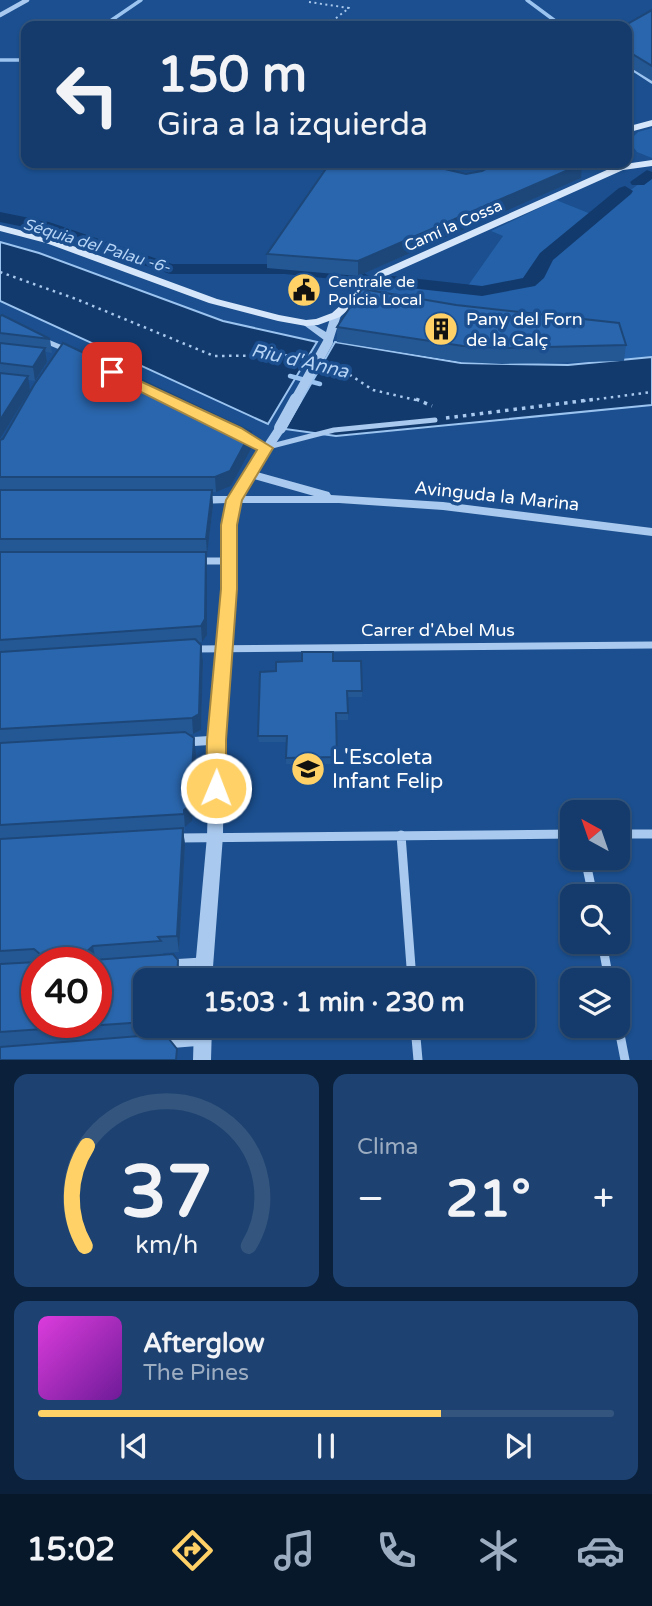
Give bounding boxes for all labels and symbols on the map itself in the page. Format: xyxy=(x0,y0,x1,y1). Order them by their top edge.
street label: Camí la Cossa xyxy=(401,195,505,256)
water label: Séquia del Palau -6- xyxy=(21,214,173,278)
public building icon: Centrale de Policia Local xyxy=(285,271,323,309)
place label: Centrale de Policia Local xyxy=(328,272,422,310)
place label: Pany del Forn de la Calç xyxy=(466,308,583,351)
building icon: Pany del Forn de la Calç xyxy=(422,310,460,348)
water label: Riu d'Anna xyxy=(249,339,352,383)
pin xyxy=(82,342,142,402)
street label: Avinguda la Marina xyxy=(414,476,580,516)
street label: Carrer d'Abel Mus xyxy=(361,619,515,641)
place label: L'Escoleta Infant Felip xyxy=(332,745,443,794)
school or university icon: L'Escoleta Infant Felip xyxy=(289,750,327,788)
position arrow xyxy=(179,751,253,825)
north arrow xyxy=(560,800,630,870)
speed limit sign: 40 xyxy=(21,947,112,1038)

